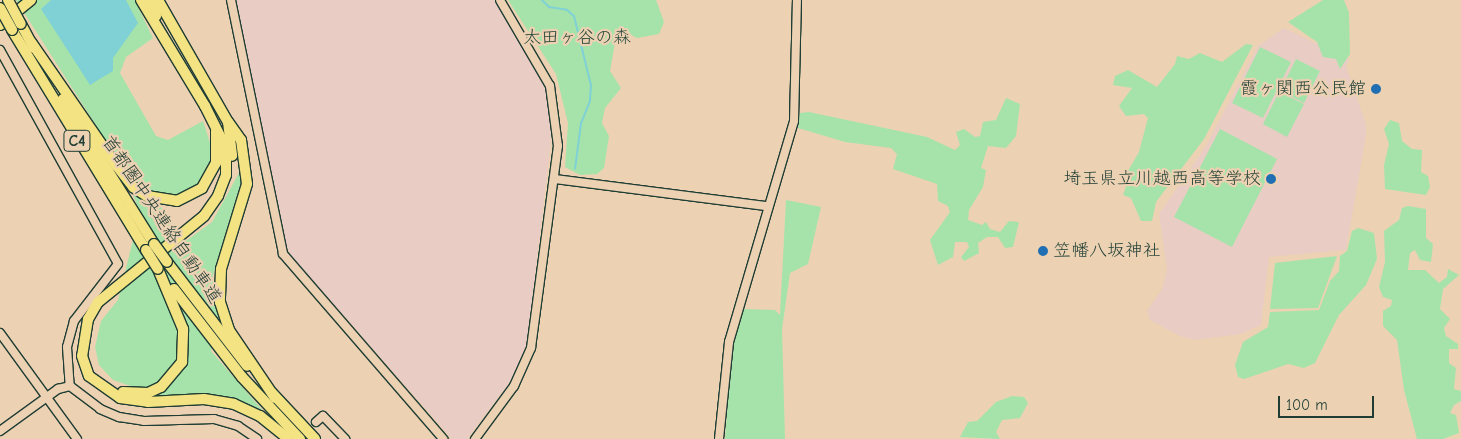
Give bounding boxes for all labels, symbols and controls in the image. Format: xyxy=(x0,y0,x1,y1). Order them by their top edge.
park label: 太田ヶ谷の森 xyxy=(523,27,631,49)
place label: 霞ヶ関西公民館 xyxy=(1240,78,1366,100)
marker: 霞ヶ関西公民館 xyxy=(1370,83,1382,95)
road number: C4 xyxy=(63,128,91,154)
street label: 首都圏中央連絡自動車道 xyxy=(97,132,225,308)
place label: 埼玉県立川越西高等学校 xyxy=(1063,168,1261,190)
marker: 埼玉県立川越西高等学校 xyxy=(1265,173,1277,185)
place label: 笠幡八坂神社 xyxy=(1053,240,1161,262)
marker: 笠幡八坂神社 xyxy=(1037,245,1049,257)
scale bar xyxy=(1281,386,1377,418)
text: 100 m xyxy=(1286,396,1328,414)

